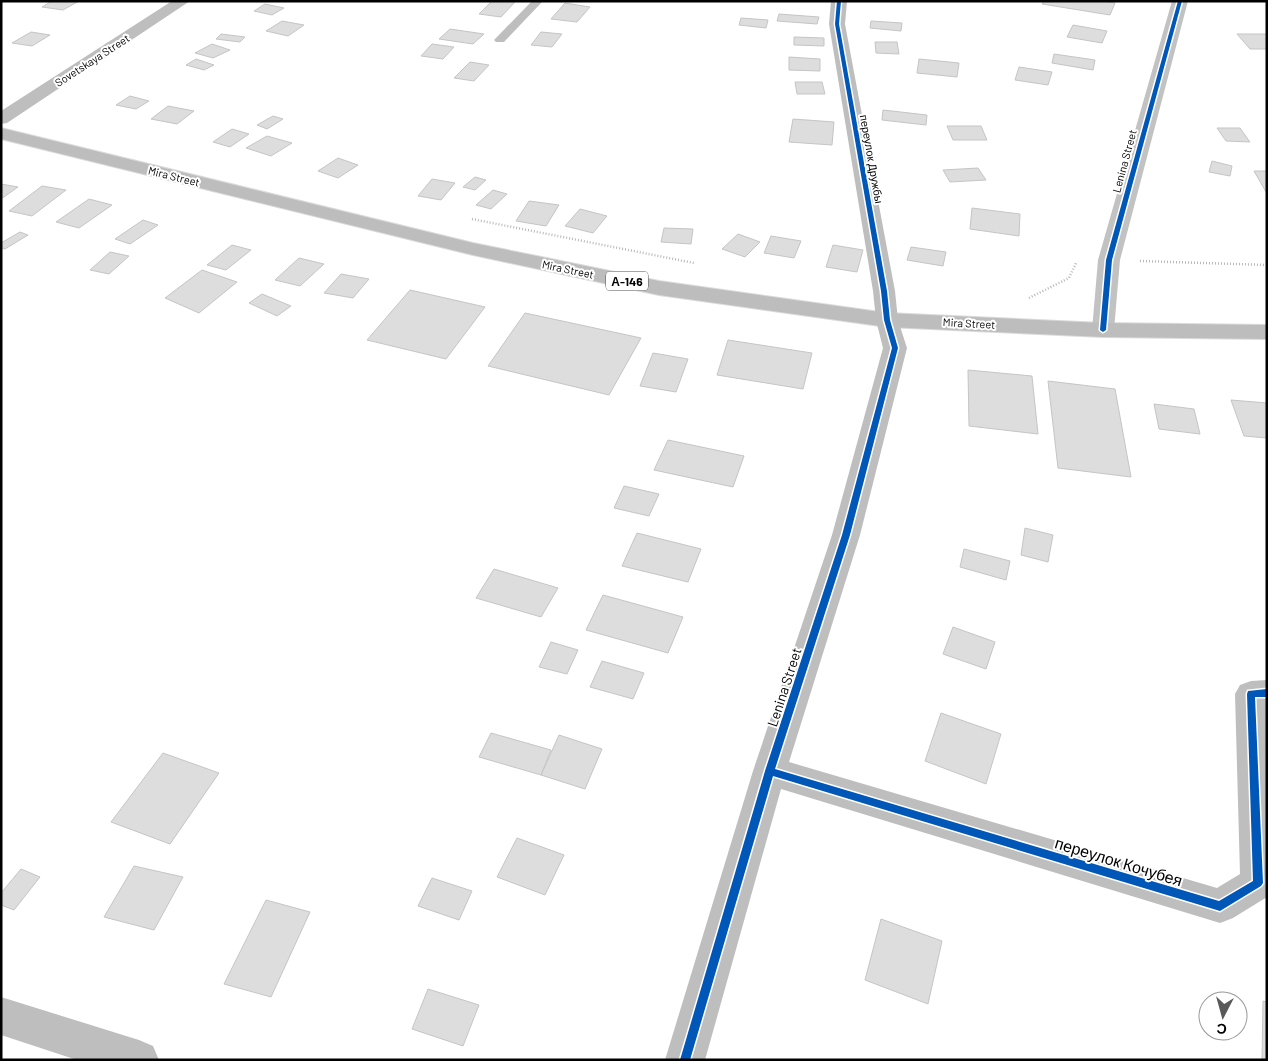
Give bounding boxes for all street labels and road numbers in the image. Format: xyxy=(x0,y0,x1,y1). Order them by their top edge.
street label: Sovetskaya Street xyxy=(52,31,132,89)
street label: переулок Дружбы xyxy=(858,114,886,204)
street label: Lenina Street xyxy=(1109,128,1139,194)
street label: Mira Street xyxy=(147,163,201,189)
street label: Mira Street xyxy=(541,257,595,281)
road number: А-146 xyxy=(606,272,648,290)
street label: Mira Street xyxy=(942,315,996,331)
street label: Lenina Street xyxy=(763,645,805,729)
street label: переулок Кочубея xyxy=(1053,833,1185,889)

